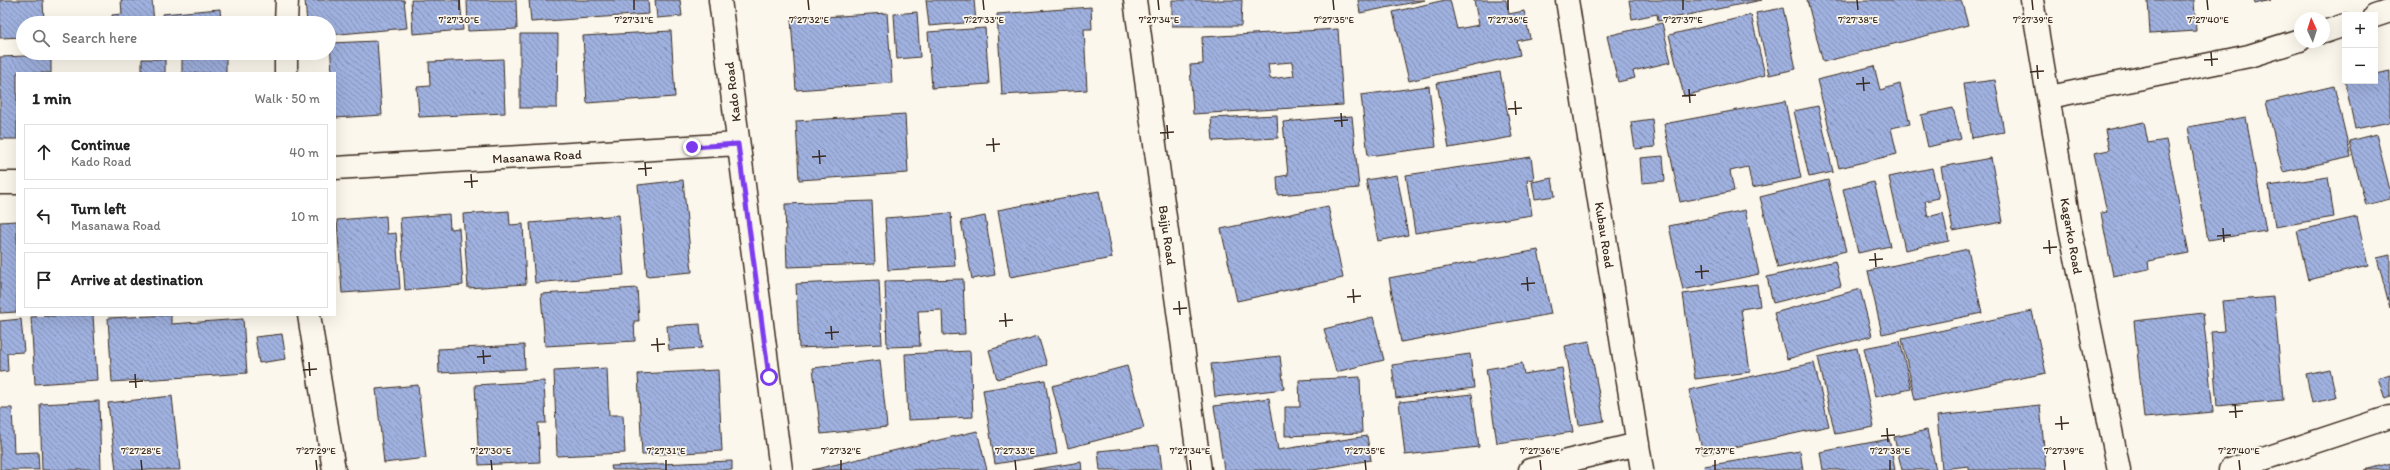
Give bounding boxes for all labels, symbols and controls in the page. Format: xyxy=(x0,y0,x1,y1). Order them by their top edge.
north arrow xyxy=(2294,12,2330,48)
map controls xyxy=(2342,12,2378,84)
button: + xyxy=(2342,12,2378,48)
text: 7°27'30"E xyxy=(439,13,480,26)
text: 7°27'31"E xyxy=(614,13,654,26)
text: 7°27'32"E xyxy=(789,13,829,26)
text: 7°27'33"E xyxy=(964,13,1005,26)
text: 7°27'34"E xyxy=(1139,13,1180,26)
text: 7°27'35"E xyxy=(1314,13,1354,26)
text: 7°27'36"E xyxy=(1488,13,1528,26)
text: 7°27'37"E xyxy=(1663,13,1703,26)
text: 7°27'38"E xyxy=(1838,13,1879,26)
text: 7°27'39"E xyxy=(2013,13,2053,26)
text: 7°27'40"E xyxy=(2187,13,2229,26)
search box xyxy=(16,16,336,60)
icon: search xyxy=(30,27,52,49)
text: Search here xyxy=(62,29,137,47)
button: − xyxy=(2342,48,2378,84)
street label: Kado Road xyxy=(721,61,744,123)
text: 1 min xyxy=(32,88,71,108)
text: Walk · 50 m xyxy=(255,91,320,106)
text: Continue xyxy=(71,136,130,154)
route end xyxy=(683,138,701,156)
icon: ahead xyxy=(33,141,55,163)
text: 40 m xyxy=(289,145,319,160)
street label: Masanawa Road xyxy=(492,147,582,166)
text: Kado Road xyxy=(71,154,131,169)
street label: Kagarko Road xyxy=(2057,197,2086,275)
text: Turn left xyxy=(71,200,126,218)
street label: Kubau Road xyxy=(1592,201,1617,269)
street label: Bajju Road xyxy=(1156,204,1179,266)
icon: left xyxy=(33,205,55,227)
text: 10 m xyxy=(291,209,319,224)
text: Masanawa Road xyxy=(71,218,161,233)
icon: arrive xyxy=(33,269,55,291)
text: Arrive at destination xyxy=(71,271,203,289)
route start xyxy=(760,368,778,386)
text: 7°27'28"E xyxy=(121,444,161,457)
text: 7°27'29"E xyxy=(296,444,336,457)
text: 7°27'30"E xyxy=(471,444,512,457)
text: 7°27'31"E xyxy=(646,444,686,457)
text: 7°27'32"E xyxy=(821,444,861,457)
text: 7°27'33"E xyxy=(995,444,1036,457)
text: 7°27'34"E xyxy=(1170,444,1211,457)
text: 7°27'35"E xyxy=(1345,444,1385,457)
text: 7°27'36"E xyxy=(1520,444,1560,457)
text: 7°27'37"E xyxy=(1695,444,1735,457)
text: 7°27'38"E xyxy=(1870,444,1911,457)
text: 7°27'39"E xyxy=(2044,444,2084,457)
text: 7°27'40"E xyxy=(2218,444,2260,457)

